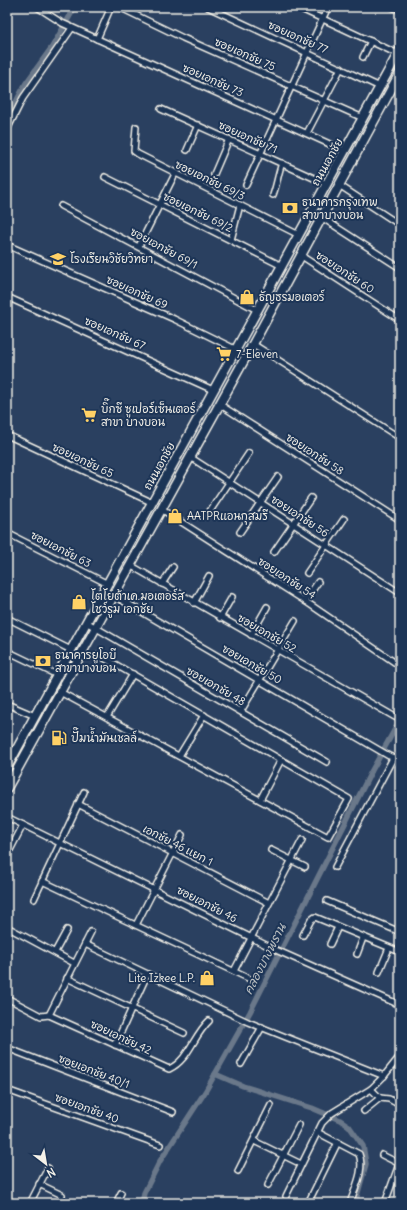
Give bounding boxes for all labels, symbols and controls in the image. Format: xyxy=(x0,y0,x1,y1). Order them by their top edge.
street label: ซอยเอกชัย 77 xyxy=(266,18,331,57)
street label: ซอยเอกชัย 75 xyxy=(212,34,278,74)
street label: ซอยเอกชัย 73 xyxy=(180,60,246,100)
street label: ซอยเอกชัย 71 xyxy=(216,118,280,156)
street label: ถนนเอกชัย xyxy=(308,136,346,188)
street label: ซอยเอกชัย 69/3 xyxy=(173,157,247,203)
street label: ซอยเอกชัย 69/2 xyxy=(161,189,235,235)
place label: ธนาคารกรุงเทพ สาขาบางบอน xyxy=(302,195,378,222)
bank icon: ธนาคารกรุงเทพ สาขาบางบอน xyxy=(281,199,299,217)
street label: ซอยเอกชัย 69/1 xyxy=(128,224,200,272)
street label: ซอยเอกชัย 60 xyxy=(313,248,377,296)
school or university icon: โรงเรียนวิชัยวิทยา xyxy=(49,250,67,268)
place label: โรงเรียนวิชัยวิทยา xyxy=(70,251,153,266)
street label: ซอยเอกชัย 69 xyxy=(104,272,170,312)
shop icon: ธัญธรมอเตอร์ xyxy=(238,288,256,306)
place label: ธัญธรมอเตอร์ xyxy=(259,289,325,304)
street label: ซอยเอกชัย 67 xyxy=(82,313,148,353)
supermarket icon: 7-Eleven xyxy=(215,345,233,363)
place label: 7-Eleven xyxy=(236,347,278,361)
place label: บิ๊กซี ซูเปอร์เซ็นเตอร์ สาขา บางบอน xyxy=(101,398,196,429)
supermarket icon: บิ๊กซี ซูเปอร์เซ็นเตอร์ สาขา บางบอน xyxy=(80,406,98,424)
street label: ซอยเอกชัย 58 xyxy=(283,430,347,478)
street label: ซอยเอกชัย 65 xyxy=(50,440,116,480)
street label: ถนนเอกชัย xyxy=(140,440,178,492)
street label: ซอยเอกชัย 56 xyxy=(268,492,332,540)
shop icon: AATPRแอนกุสมรี xyxy=(166,507,184,525)
place label: AATPRแอนกุสมรี xyxy=(187,509,268,525)
street label: ซอยเอกชัย 63 xyxy=(28,528,94,570)
street label: ซอยเอกชัย 54 xyxy=(255,554,319,602)
place label: โตโยต้าเค.มอเตอร์ส โชว์รูม เอกชัย xyxy=(91,588,185,618)
shop icon: โตโยต้าเค.มอเตอร์ส โชว์รูม เอกชัย xyxy=(70,593,88,611)
street label: ซอยเอกชัย 52 xyxy=(235,610,299,656)
street label: ซอยเอกชัย 50 xyxy=(219,641,285,687)
place label: ธนาคารยูโอบี สาขาบางบอน xyxy=(55,647,117,675)
bank icon: ธนาคารยูโอบี สาขาบางบอน xyxy=(34,652,52,670)
street label: ซอยเอกชัย 48 xyxy=(184,663,248,709)
place label: ปั๊มน้ำมันเชลล์ xyxy=(71,727,137,745)
fuel station icon: ปั๊มน้ำมันเชลล์ xyxy=(50,729,68,747)
street label: เอกชัย 46 แยก 1 xyxy=(141,821,215,869)
street label: ซอยเอกชัย 46 xyxy=(174,883,240,925)
water label: คลองบางพราน xyxy=(240,920,289,997)
shop icon: Lite Izkee L.P. xyxy=(198,969,216,987)
place label: Lite Izkee L.P. xyxy=(128,971,195,985)
street label: ซอยเอกชัย 42 xyxy=(88,1017,154,1057)
street label: ซอยเอกชัย 40/1 xyxy=(56,1051,132,1091)
street label: ซอยเอกชัย 40 xyxy=(53,1090,121,1126)
north arrow xyxy=(26,1144,66,1184)
text: N xyxy=(44,1165,58,1181)

